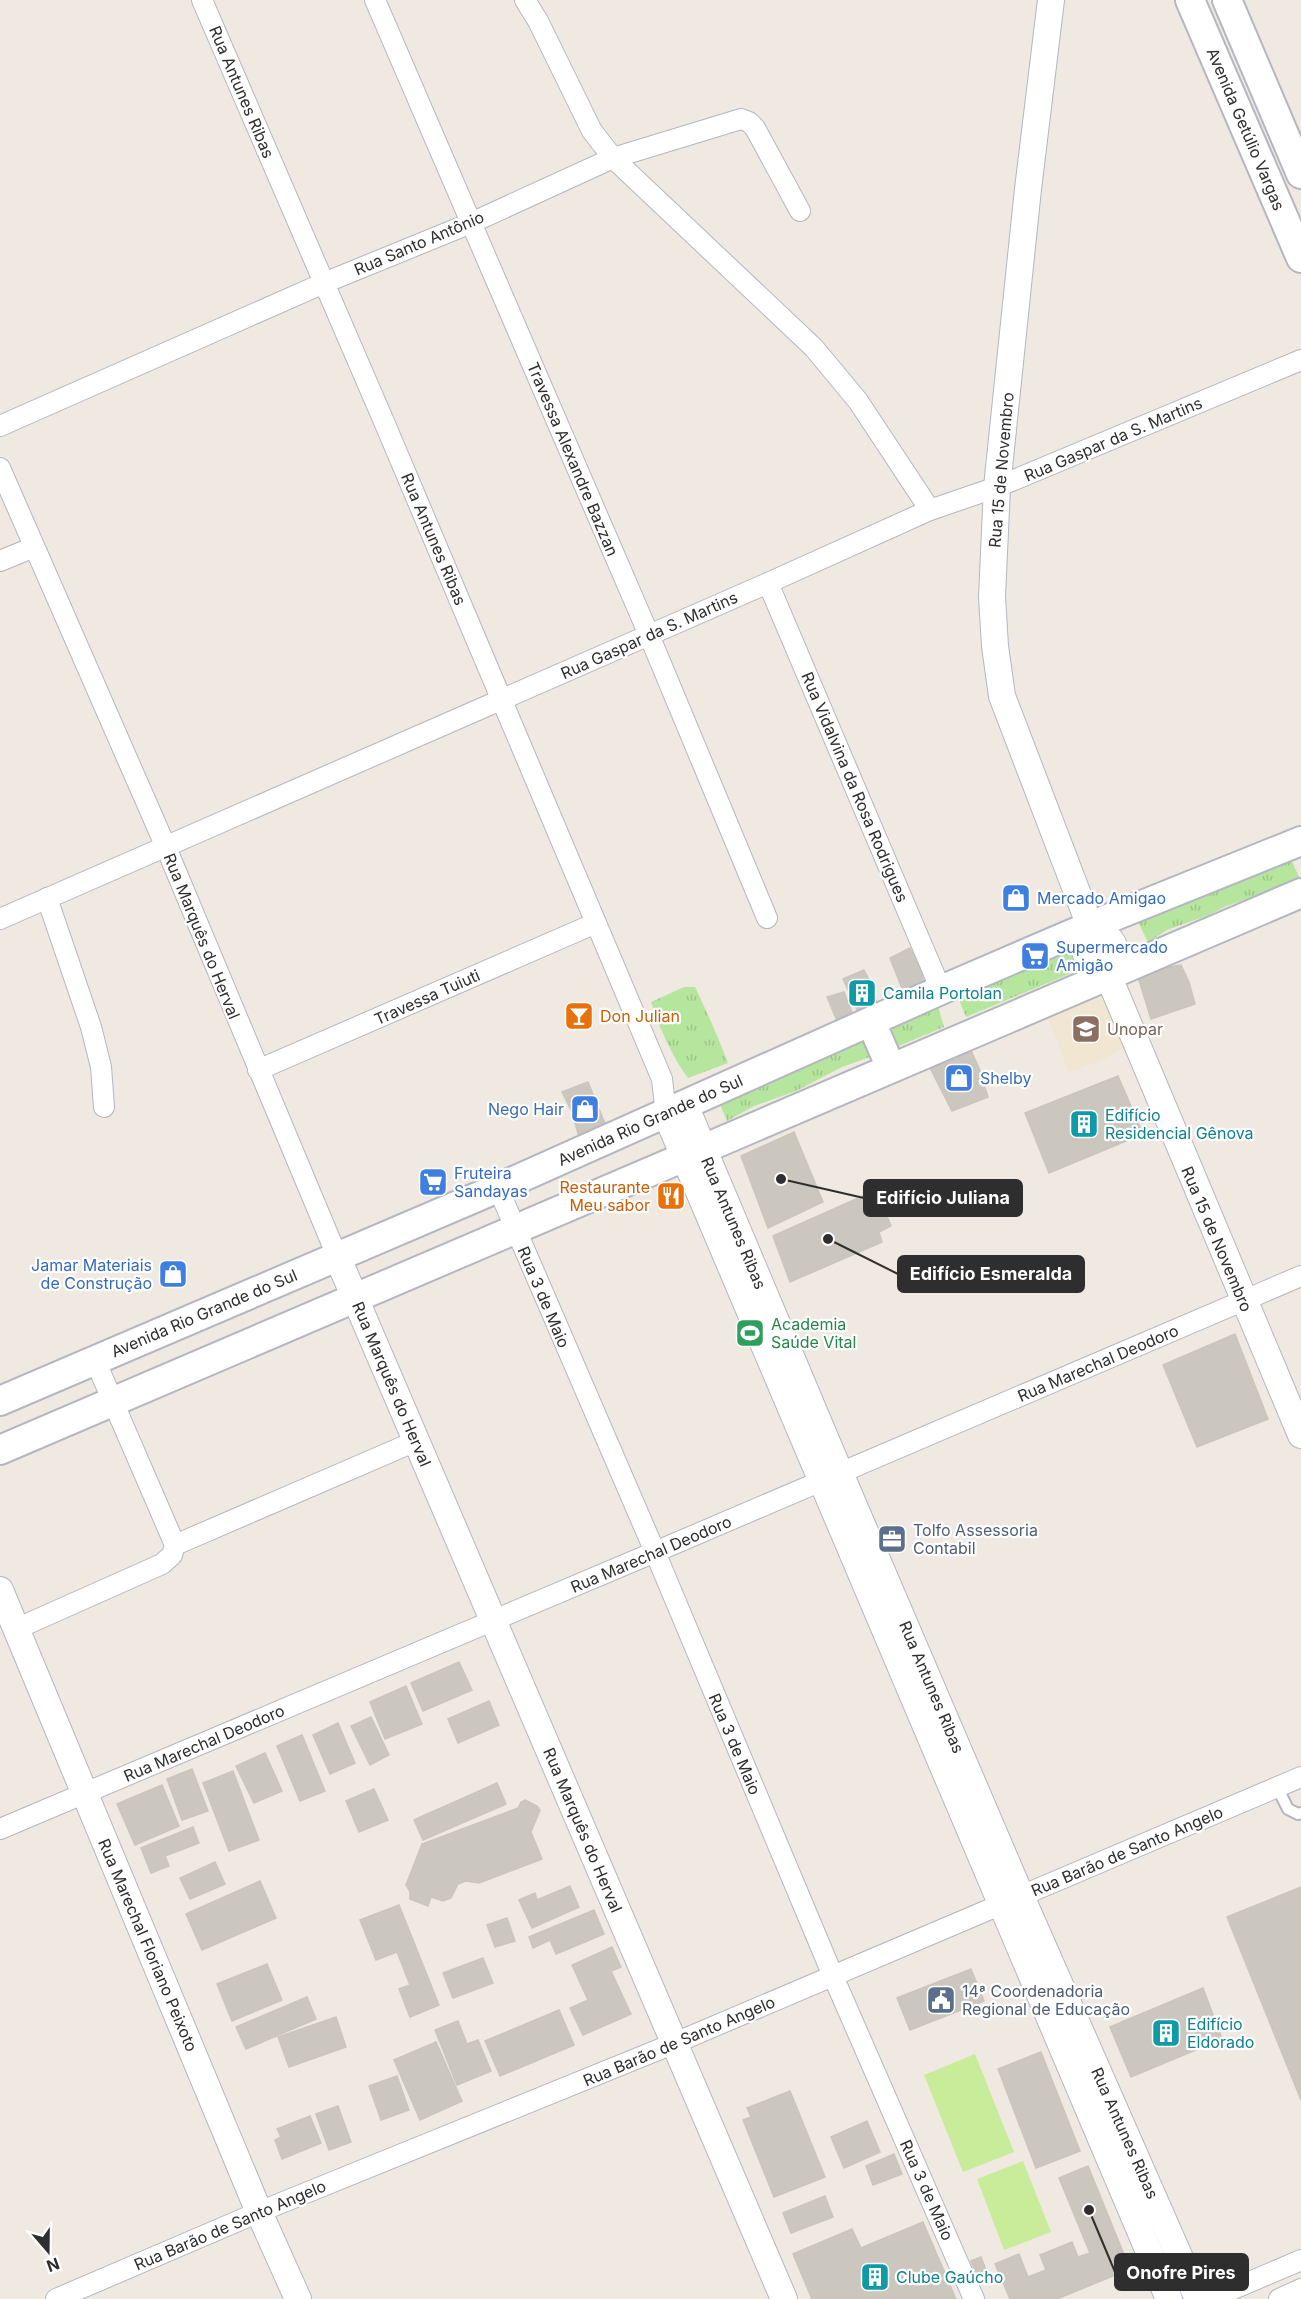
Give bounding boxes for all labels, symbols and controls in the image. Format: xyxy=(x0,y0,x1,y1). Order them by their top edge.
street label: Rua Antunes Ribas xyxy=(205,23,279,161)
street label: Avenida Getúlio Vargas xyxy=(1203,45,1289,213)
street label: Rua Santo Antônio xyxy=(351,207,487,279)
street label: Travessa Alexandre Bazzan xyxy=(523,359,623,559)
street label: Rua 15 de Novembro xyxy=(984,391,1018,549)
street label: Rua Gaspar da S. Martins xyxy=(1021,392,1205,486)
street label: Rua Antunes Ribas xyxy=(397,470,471,608)
street label: Rua Gaspar da S. Martins xyxy=(557,587,741,683)
street label: Rua Vidalvina da Rosa Rodrigues xyxy=(797,669,913,905)
street label: Rua Marquês do Herval xyxy=(160,850,244,1022)
shop icon: Mercado Amigao xyxy=(1000,882,1032,914)
place label: Mercado Amigao xyxy=(1037,888,1166,908)
place label: Supermercado Amigão xyxy=(1056,937,1168,975)
supermarket icon: Supermercado Amigão xyxy=(1019,940,1051,972)
street label: Travessa Tuiuti xyxy=(371,965,483,1029)
building icon: Camila Portolan xyxy=(846,977,878,1009)
place label: Camila Portolan xyxy=(883,983,1002,1003)
bar icon: Don Julian xyxy=(563,1000,595,1032)
place label: Don Julian xyxy=(600,1006,680,1026)
school or university icon: Unopar xyxy=(1070,1013,1102,1045)
place label: Unopar xyxy=(1107,1019,1163,1039)
shop icon: Shelby xyxy=(943,1062,975,1094)
place label: Shelby xyxy=(980,1068,1031,1088)
street label: Avenida Rio Grande do Sul xyxy=(554,1070,746,1170)
shop icon: Nego Hair xyxy=(569,1093,601,1125)
place label: Nego Hair xyxy=(488,1099,564,1119)
place label: Edifício Residencial Gênova xyxy=(1105,1105,1254,1143)
building icon: Edifício Residencial Gênova xyxy=(1068,1108,1100,1140)
street label: Rua Antunes Ribas xyxy=(697,1154,771,1292)
place label: Fruteira Sandayas xyxy=(454,1163,528,1201)
street label: Rua 15 de Novembro xyxy=(1177,1163,1257,1315)
supermarket icon: Fruteira Sandayas xyxy=(417,1166,449,1198)
place label: Restaurante Meu sabor xyxy=(560,1177,650,1215)
restaurant icon: Restaurante Meu sabor xyxy=(655,1180,687,1212)
callout: Edifício Juliana xyxy=(864,1180,1022,1216)
text: Edifício Juliana xyxy=(876,1187,1010,1208)
street label: Rua 3 de Maio xyxy=(514,1243,574,1351)
place label: Jamar Materiais de Construção xyxy=(31,1255,152,1293)
callout: Edifício Esmeralda xyxy=(898,1256,1084,1292)
shop icon: Jamar Materiais de Construção xyxy=(157,1258,189,1290)
text: Edifício Esmeralda xyxy=(910,1263,1072,1284)
street label: Avenida Rio Grande do Sul xyxy=(108,1265,300,1361)
street label: Rua Marquês do Herval xyxy=(348,1299,436,1469)
place label: Academia Saúde Vital xyxy=(771,1314,856,1352)
sports icon: Academia Saúde Vital xyxy=(734,1317,766,1349)
street label: Rua Marechal Deodoro xyxy=(1014,1320,1182,1406)
street label: Rua Marechal Deodoro xyxy=(567,1511,735,1597)
place label: Tolfo Assessoria Contabil xyxy=(913,1520,1038,1558)
office icon: Tolfo Assessoria Contabil xyxy=(876,1523,908,1555)
street label: Rua Antunes Ribas xyxy=(895,1618,969,1756)
street label: Rua 3 de Maio xyxy=(705,1690,765,1798)
street label: Rua Marechal Deodoro xyxy=(120,1700,288,1786)
street label: Rua Marquês do Herval xyxy=(539,1745,627,1915)
street label: Rua Barão de Santo Angelo xyxy=(1028,1801,1226,1901)
street label: Rua Marechal Floriano Peixoto xyxy=(94,1836,202,2054)
place label: 14ª Coordenadoria Regional de Educação xyxy=(962,1981,1130,2019)
public building icon: 14ª Coordenadoria Regional de Educação xyxy=(925,1984,957,2016)
street label: Rua Barão de Santo Angelo xyxy=(580,1991,778,2091)
place label: Edifício Eldorado xyxy=(1187,2014,1254,2052)
building icon: Edifício Eldorado xyxy=(1150,2017,1182,2049)
street label: Rua Antunes Ribas xyxy=(1087,2064,1163,2202)
street label: Rua 3 de Maio xyxy=(896,2137,958,2243)
street label: Rua Barão de Santo Angelo xyxy=(131,2175,329,2275)
north arrow xyxy=(18,2221,78,2281)
text: N xyxy=(44,2254,62,2277)
callout: Onofre Pires xyxy=(1115,2254,1248,2290)
building icon: Clube Gaúcho xyxy=(859,2261,891,2293)
text: Onofre Pires xyxy=(1126,2262,1236,2283)
place label: Clube Gaúcho xyxy=(896,2267,1003,2287)

